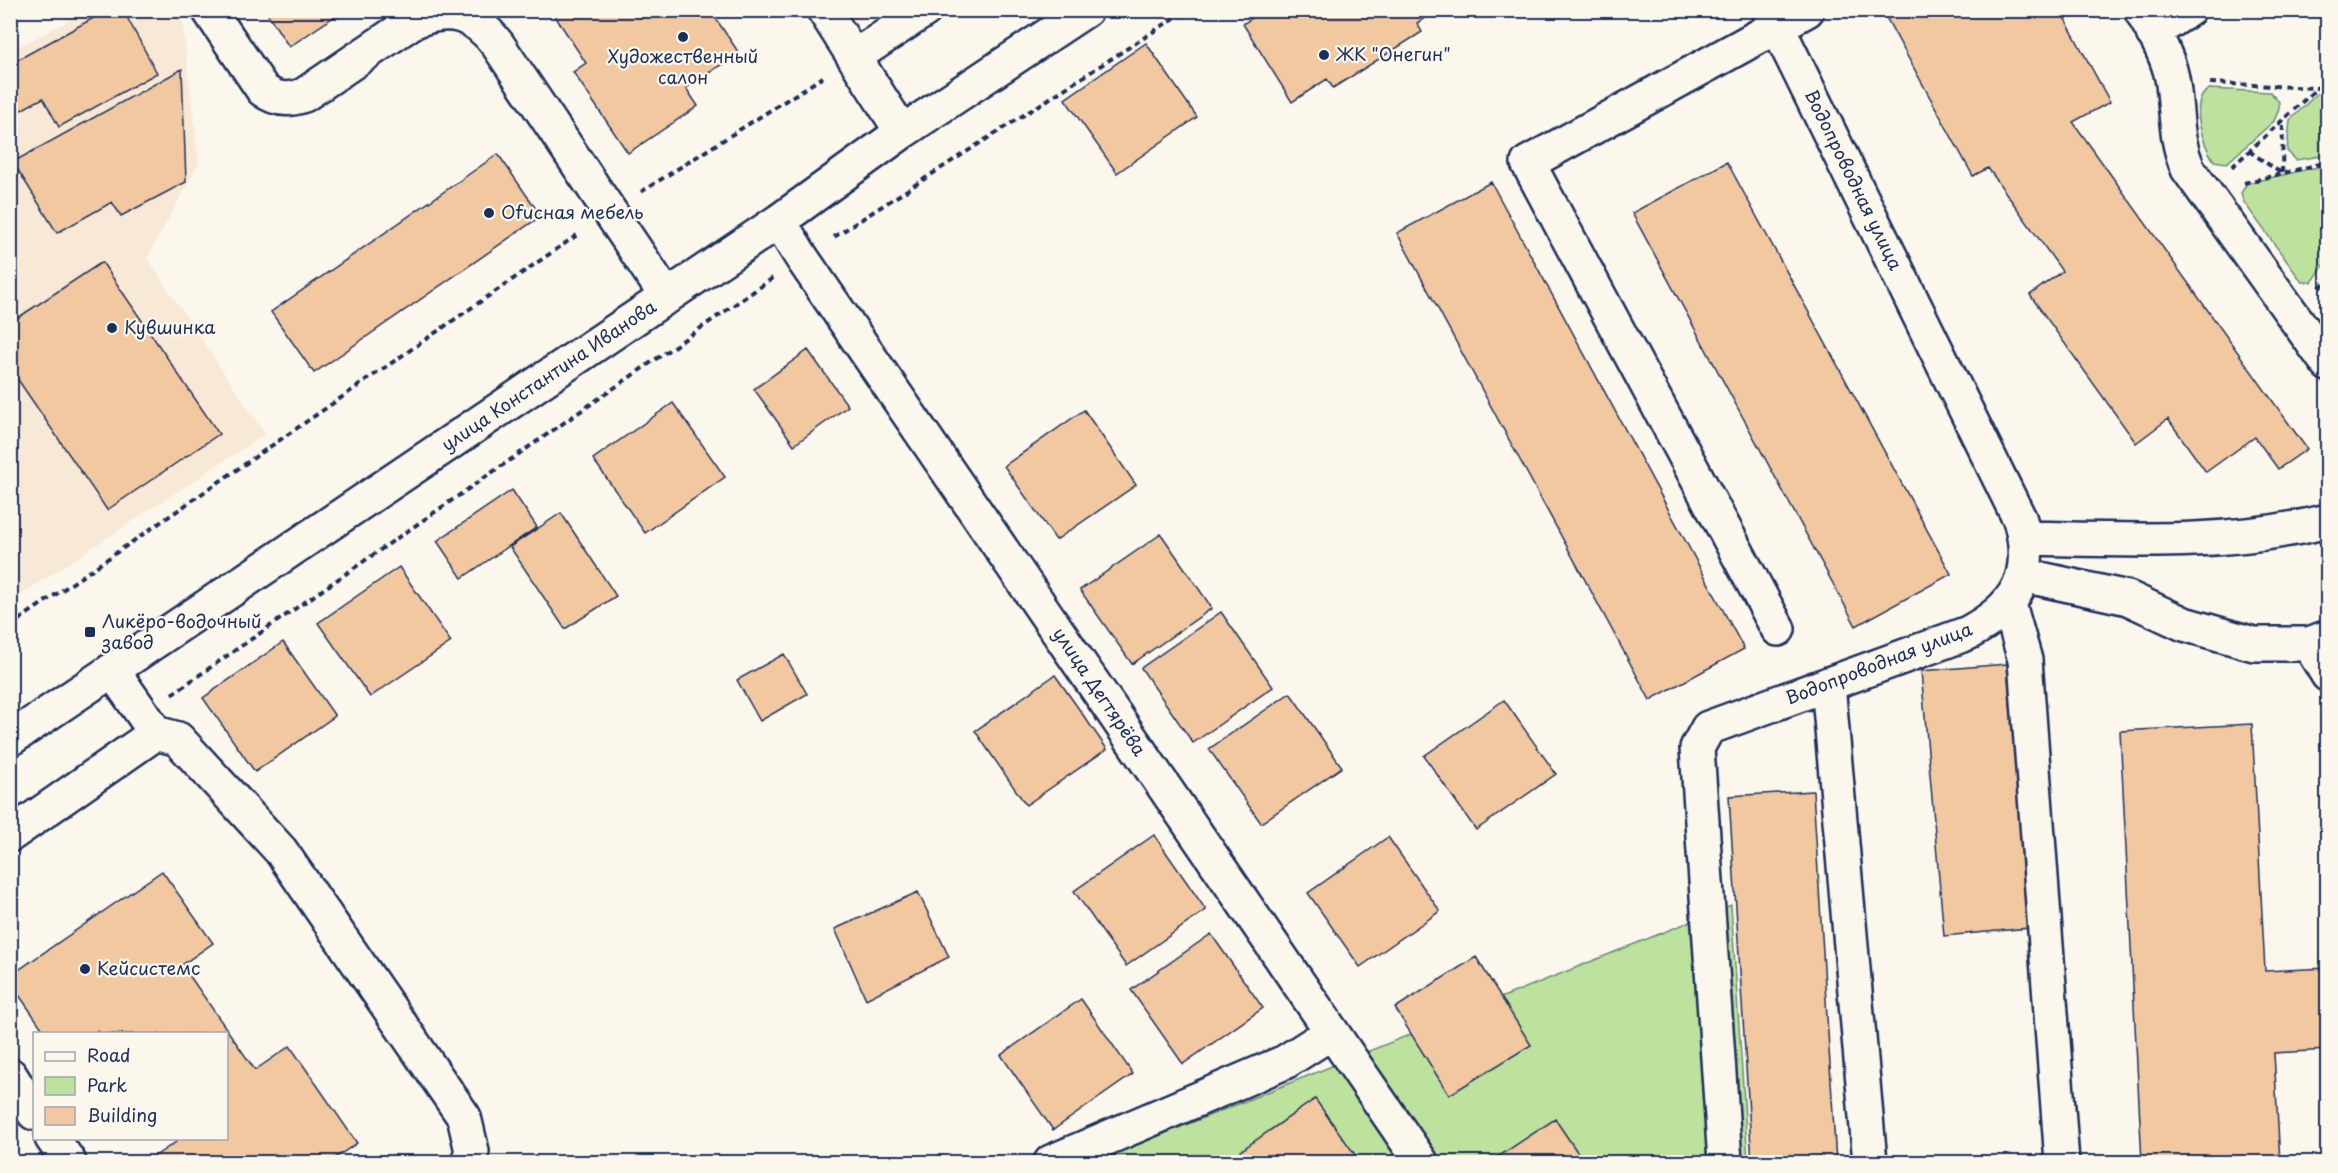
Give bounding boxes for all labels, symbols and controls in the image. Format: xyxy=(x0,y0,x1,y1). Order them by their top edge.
marker: Художественный салон xyxy=(676,30,690,44)
place label: ЖК "Онегин" xyxy=(1335,40,1451,67)
place label: Художественный салон xyxy=(608,42,758,90)
marker: ЖК "Онегин" xyxy=(1317,48,1331,62)
street label: Водопроводная улица xyxy=(1799,84,1910,275)
place label: Оfисная мебель xyxy=(501,198,644,225)
marker: Оfисная мебель xyxy=(482,206,496,220)
street label: улица Константина Иванова xyxy=(435,292,662,457)
place label: Кувшинка xyxy=(124,313,216,340)
marker: Кувшинка xyxy=(105,321,119,335)
place label: Ликёро-водочный завод xyxy=(101,607,262,655)
street label: Водопроводная улица xyxy=(1781,614,1976,711)
street label: улица Дегтярёва xyxy=(1047,621,1154,762)
marker: Ликёро-водочный завод xyxy=(83,625,97,639)
place label: Кейсистемс xyxy=(97,954,200,981)
marker: Кейсистемс xyxy=(78,962,92,976)
legend xyxy=(33,1032,228,1140)
text: Road xyxy=(87,1041,131,1068)
text: Park xyxy=(87,1071,127,1098)
text: Building xyxy=(87,1101,157,1128)

